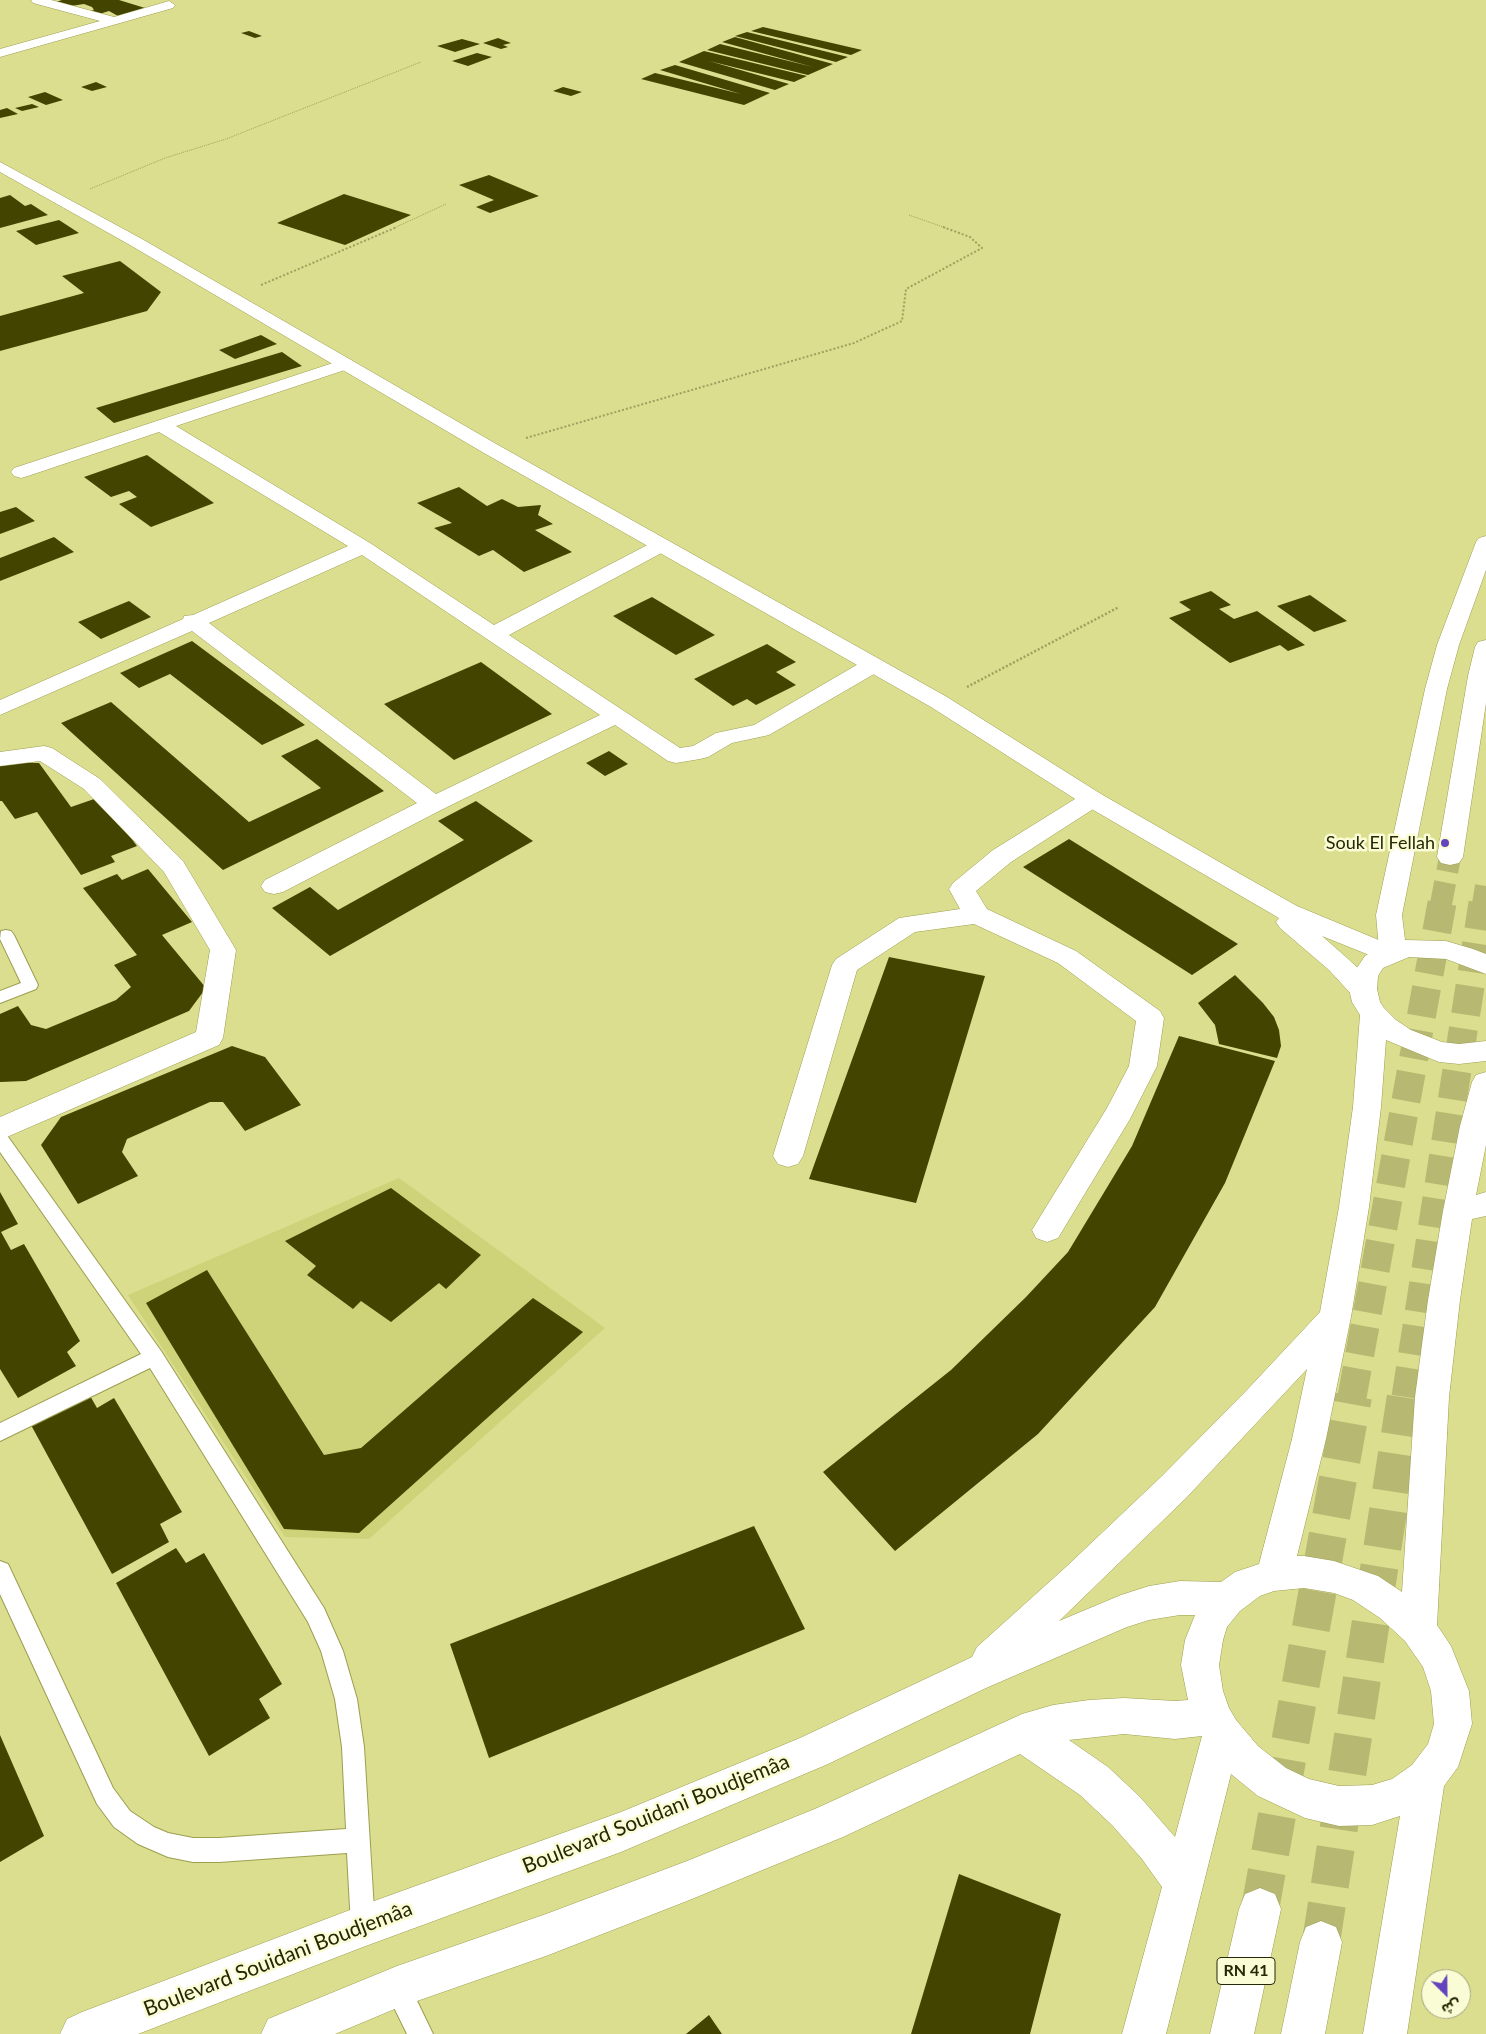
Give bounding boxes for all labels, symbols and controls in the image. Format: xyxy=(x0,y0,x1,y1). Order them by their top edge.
place label: Souk El Fellah xyxy=(1326,832,1435,854)
marker: Souk El Fellah xyxy=(1439,837,1451,849)
street label: Boulevard Souidani Boudjemâa xyxy=(519,1749,793,1879)
street label: Boulevard Souidani Boudjemâa xyxy=(140,1896,416,2022)
road number: RN 41 xyxy=(1217,1958,1275,1984)
north arrow xyxy=(1421,1969,1471,2019)
text: ش xyxy=(1440,1996,1464,2019)

